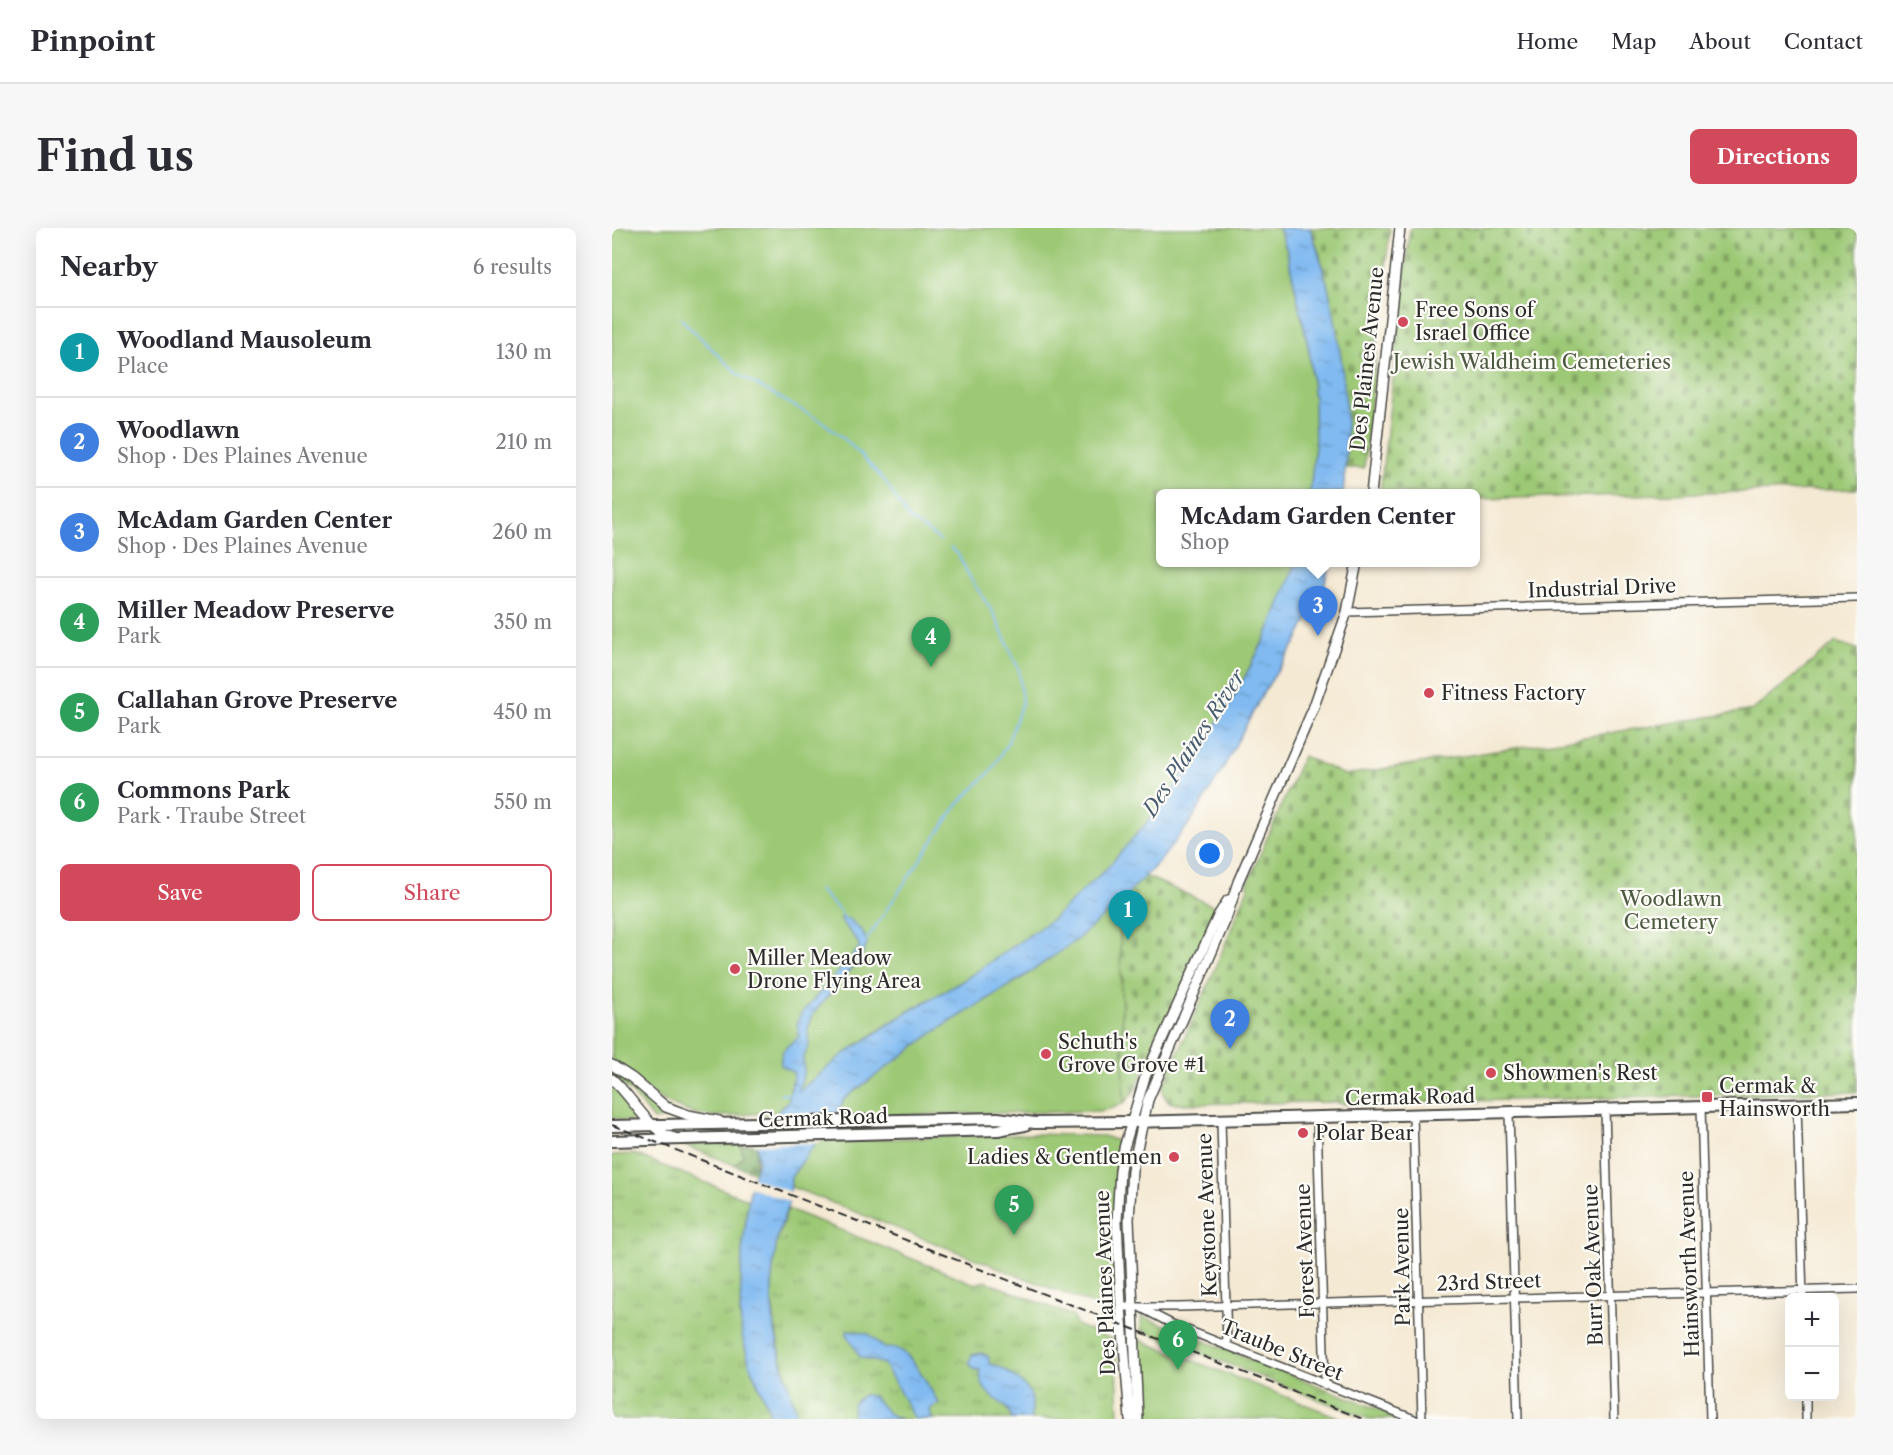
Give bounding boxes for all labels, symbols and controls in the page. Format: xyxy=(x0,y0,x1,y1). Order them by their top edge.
text: Pinpoint xyxy=(30,24,155,58)
text: Home xyxy=(1517,29,1578,54)
text: Map xyxy=(1611,29,1656,54)
text: About xyxy=(1689,29,1751,54)
text: Contact xyxy=(1784,29,1863,54)
button: Directions xyxy=(1690,129,1857,184)
text: Find us xyxy=(36,130,194,182)
text: Nearby xyxy=(60,251,158,283)
text: 6 results xyxy=(473,255,552,279)
street label: Des Plaines Avenue xyxy=(1345,266,1389,452)
place label: Free Sons of Israel Office xyxy=(1415,298,1537,345)
marker: Free Sons of Israel Office xyxy=(1396,315,1410,329)
text: Woodland Mausoleum xyxy=(117,327,372,354)
text: 1 xyxy=(75,340,84,364)
text: 130 m xyxy=(496,340,552,364)
park label: Jewish Waldheim Cemeteries xyxy=(1390,350,1671,374)
text: Place xyxy=(117,354,168,378)
text: Woodlawn xyxy=(117,417,240,444)
text: 2 xyxy=(74,430,85,454)
text: 210 m xyxy=(495,430,552,454)
text: Shop · Des Plaines Avenue xyxy=(117,444,368,468)
popup xyxy=(1156,489,1480,567)
text: McAdam Garden Center xyxy=(1180,503,1456,530)
text: McAdam Garden Center xyxy=(117,507,392,534)
text: 3 xyxy=(74,520,85,544)
text: 260 m xyxy=(492,520,552,544)
text: Shop xyxy=(1180,530,1229,554)
text: Shop · Des Plaines Avenue xyxy=(117,534,368,558)
street label: Industrial Drive xyxy=(1527,573,1677,603)
pin: 3 xyxy=(1298,586,1338,636)
text: Miller Meadow Preserve xyxy=(117,597,394,624)
text: 4 xyxy=(74,610,85,634)
text: 350 m xyxy=(494,610,552,634)
pin: 4 xyxy=(912,618,950,667)
text: Park xyxy=(117,624,160,648)
water label: Des Plaines River xyxy=(1136,664,1251,822)
place label: Fitness Factory xyxy=(1441,681,1587,705)
marker: Fitness Factory xyxy=(1422,686,1436,700)
text: Callahan Grove Preserve xyxy=(117,687,397,714)
text: 5 xyxy=(74,700,85,724)
text: 450 m xyxy=(493,700,552,724)
text: Park xyxy=(117,714,160,738)
text: Commons Park xyxy=(117,777,290,804)
text: 6 xyxy=(74,790,85,814)
text: 550 m xyxy=(494,790,552,814)
text: Park · Traube Street xyxy=(117,804,306,828)
your location xyxy=(1195,839,1224,868)
button: Save xyxy=(60,864,300,921)
button: Share xyxy=(312,864,552,921)
park label: Woodlawn Cemetery xyxy=(1619,887,1722,934)
pin: 1 xyxy=(1108,890,1148,940)
place label: Miller Meadow Drone Flying Area xyxy=(747,946,921,993)
marker: Miller Meadow Drone Flying Area xyxy=(728,962,742,976)
pin: 2 xyxy=(1210,1000,1250,1049)
place label: Schuth's Grove Grove #1 xyxy=(1058,1030,1206,1077)
marker: Schuth's Grove Grove #1 xyxy=(1039,1047,1053,1061)
place label: Showmen's Rest xyxy=(1503,1061,1657,1085)
marker: Showmen's Rest xyxy=(1484,1066,1498,1080)
place label: Cermak & Hainsworth xyxy=(1719,1074,1831,1121)
street label: Cermak Road xyxy=(1345,1084,1475,1110)
marker: Cermak & Hainsworth xyxy=(1700,1090,1714,1104)
street label: Cermak Road xyxy=(758,1104,888,1132)
place label: Polar Bear xyxy=(1315,1121,1415,1145)
marker: Polar Bear xyxy=(1296,1126,1310,1140)
street label: Keystone Avenue xyxy=(1192,1133,1222,1297)
place label: Ladies & Gentlemen xyxy=(967,1145,1162,1169)
marker: Ladies & Gentlemen xyxy=(1167,1150,1181,1164)
street label: Hainsworth Avenue xyxy=(1674,1170,1704,1358)
street label: Forest Avenue xyxy=(1291,1183,1319,1319)
street label: Burr Oak Avenue xyxy=(1578,1184,1608,1346)
pin: 5 xyxy=(994,1186,1034,1235)
street label: Des Plaines Avenue xyxy=(1090,1190,1120,1376)
street label: Park Avenue xyxy=(1389,1207,1415,1327)
street label: 23rd Street xyxy=(1436,1268,1542,1296)
map controls xyxy=(1785,1293,1839,1401)
button: + xyxy=(1785,1293,1839,1347)
street label: Traube Street xyxy=(1217,1314,1347,1386)
pin: 6 xyxy=(1158,1320,1198,1370)
button: − xyxy=(1785,1347,1839,1401)

